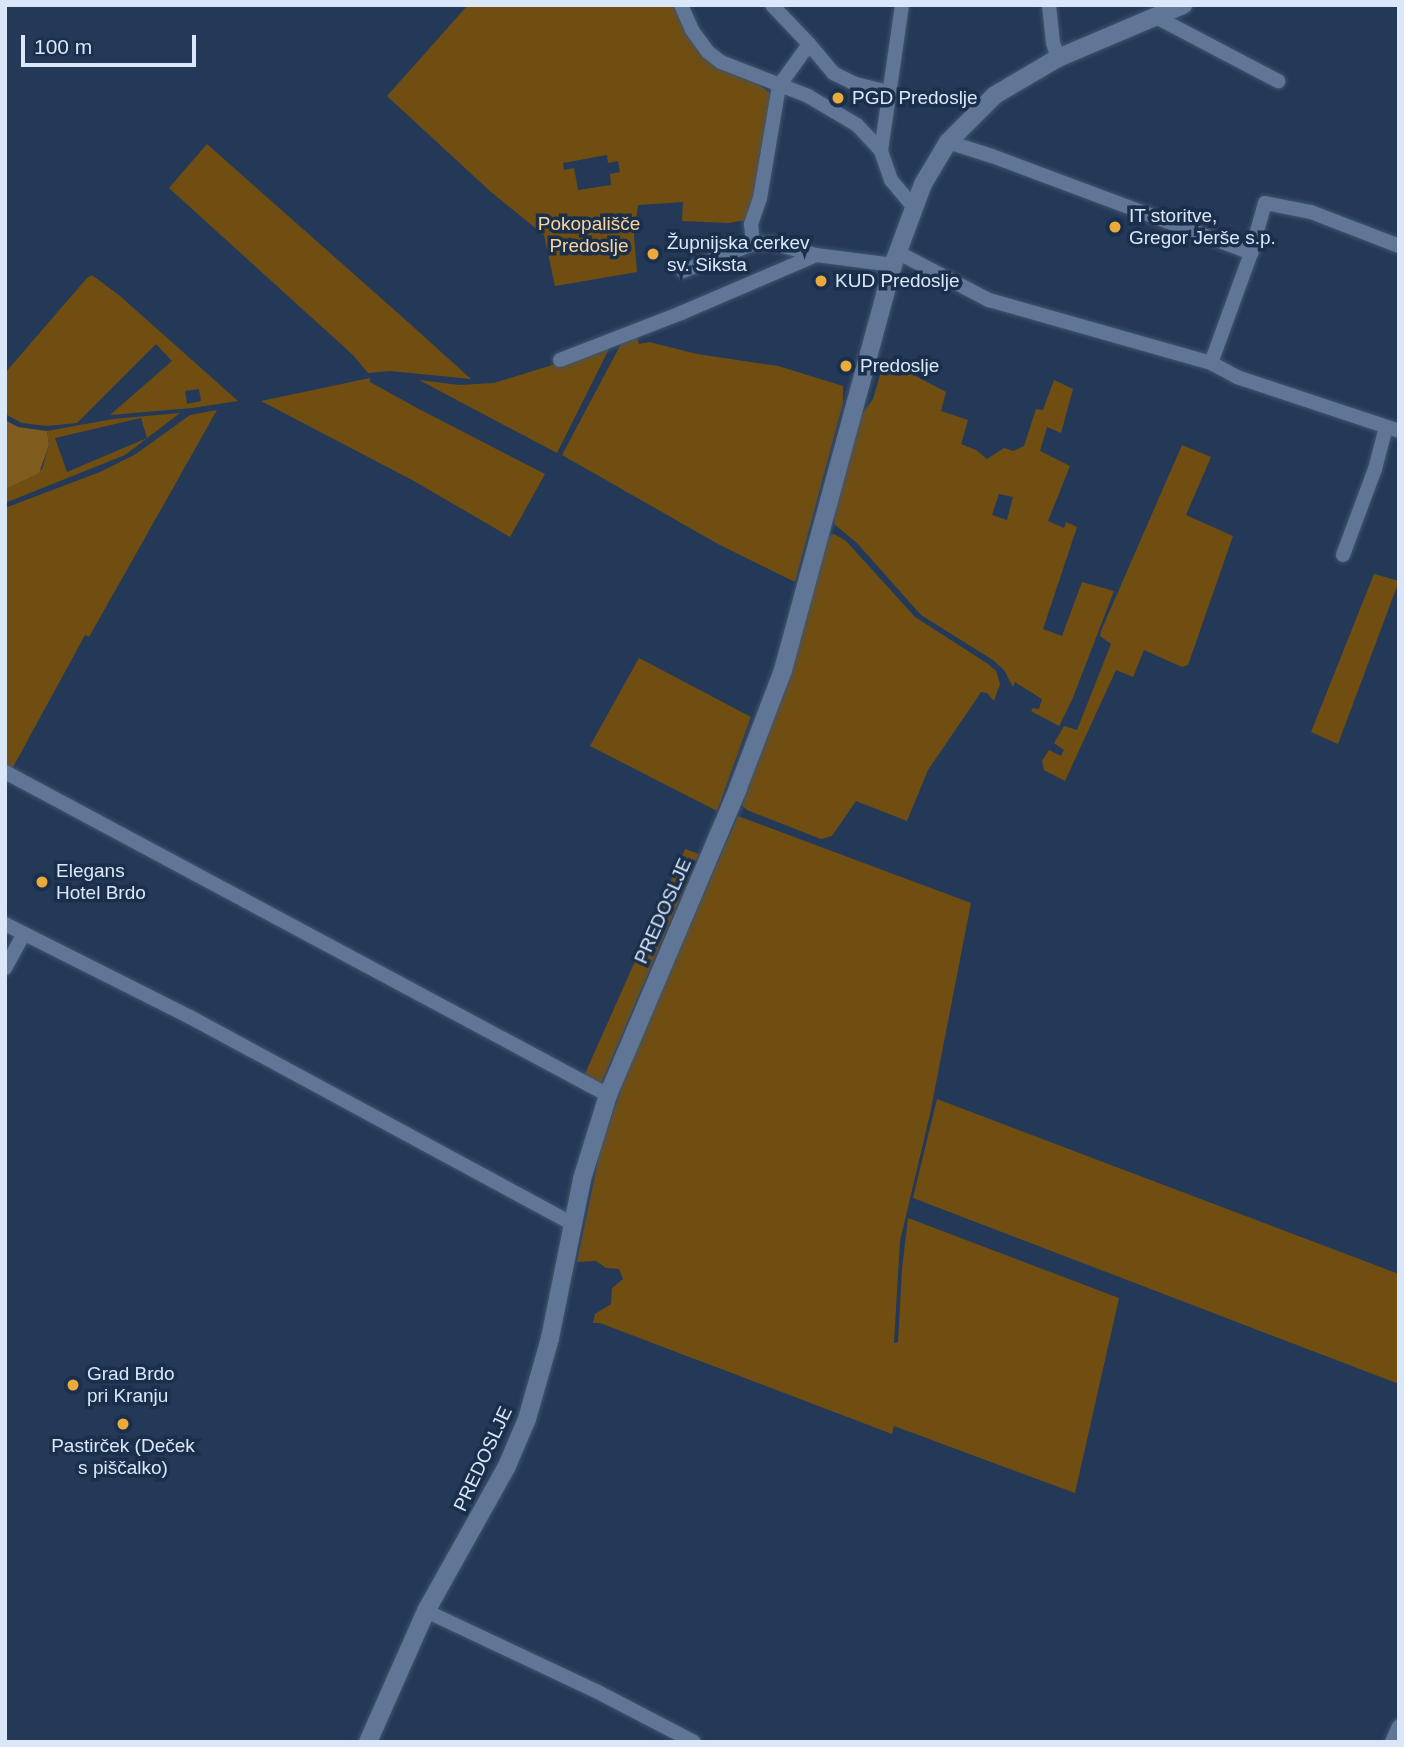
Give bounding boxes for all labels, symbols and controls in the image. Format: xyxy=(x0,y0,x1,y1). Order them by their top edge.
scale bar xyxy=(24,21,200,65)
text: 100 m xyxy=(34,35,92,58)
place label: PGD Predoslje xyxy=(852,87,978,109)
marker: PGD Predoslje xyxy=(830,90,846,106)
place label: IT storitve, Gregor Jerše s.p. xyxy=(1129,205,1276,249)
park label: Pokopališče Predoslje xyxy=(538,213,640,257)
marker: IT storitve, Gregor Jerše s.p. xyxy=(1107,219,1123,235)
place label: Župnijska cerkev sv. Siksta xyxy=(667,232,810,276)
marker: Župnijska cerkev sv. Siksta xyxy=(645,246,661,262)
place label: KUD Predoslje xyxy=(835,270,960,292)
marker: KUD Predoslje xyxy=(813,273,829,289)
place label: Predoslje xyxy=(860,355,939,377)
marker: Predoslje xyxy=(838,358,854,374)
street label: PREDOSLJE xyxy=(630,855,696,967)
place label: Elegans Hotel Brdo xyxy=(56,860,146,904)
marker: Elegans Hotel Brdo xyxy=(34,874,50,890)
place label: Grad Brdo pri Kranju xyxy=(87,1363,175,1407)
marker: Grad Brdo pri Kranju xyxy=(65,1377,81,1393)
street label: PREDOSLJE xyxy=(449,1403,517,1515)
marker: Pastirček (Deček s piščalko) xyxy=(115,1416,131,1432)
place label: Pastirček (Deček s piščalko) xyxy=(51,1435,195,1479)

